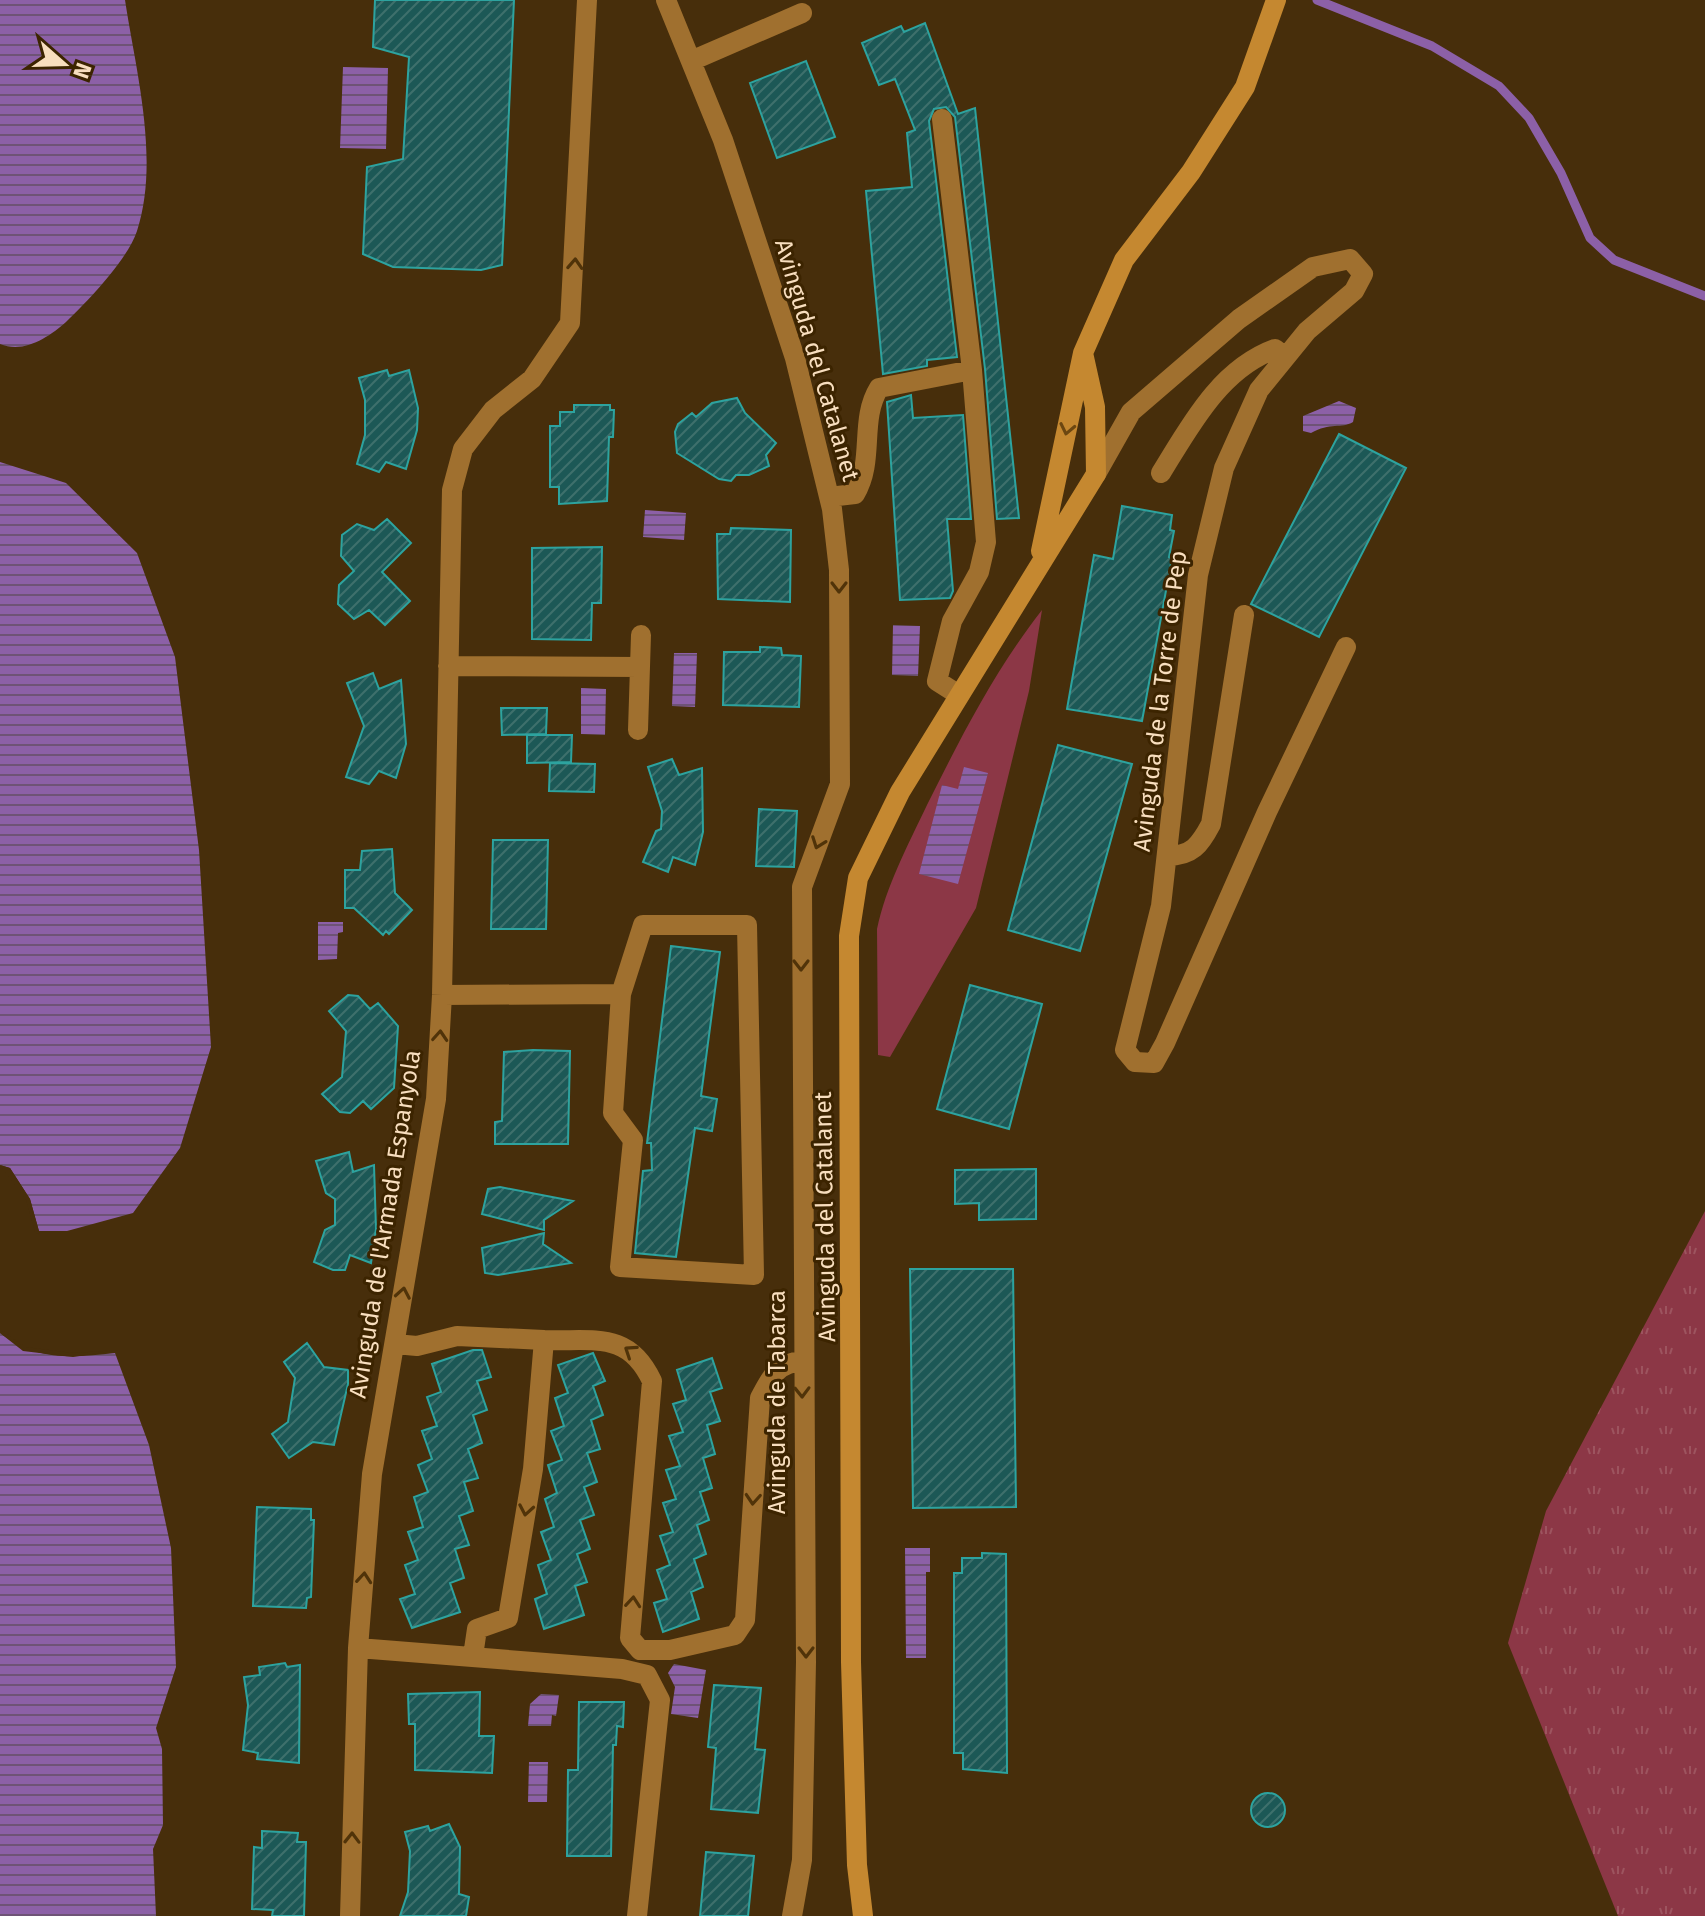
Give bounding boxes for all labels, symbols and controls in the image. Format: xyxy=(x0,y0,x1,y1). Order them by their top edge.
north arrow xyxy=(24,24,104,104)
text: N xyxy=(67,59,98,82)
street label: Avinguda del Catalanet xyxy=(769,236,865,485)
one-way arrow xyxy=(566,257,583,270)
one-way arrow xyxy=(1059,422,1076,435)
street label: Avinguda de la Torre de Pep xyxy=(1128,549,1192,853)
one-way arrow xyxy=(830,581,848,594)
one-way arrow xyxy=(811,835,828,849)
one-way arrow xyxy=(792,959,810,972)
one-way arrow xyxy=(431,1029,448,1042)
street label: Avinguda de l'Armada Espanyola xyxy=(344,1048,426,1400)
street label: Avinguda del Catalanet xyxy=(809,1091,841,1342)
one-way arrow xyxy=(394,1287,411,1300)
street label: Avinguda de Tabarca xyxy=(763,1290,791,1514)
one-way arrow xyxy=(625,1346,639,1361)
one-way arrow xyxy=(793,1386,811,1399)
one-way arrow xyxy=(745,1493,762,1506)
one-way arrow xyxy=(519,1503,536,1517)
one-way arrow xyxy=(355,1571,372,1584)
one-way arrow xyxy=(625,1595,642,1608)
one-way arrow xyxy=(797,1646,815,1659)
one-way arrow xyxy=(343,1831,360,1844)

